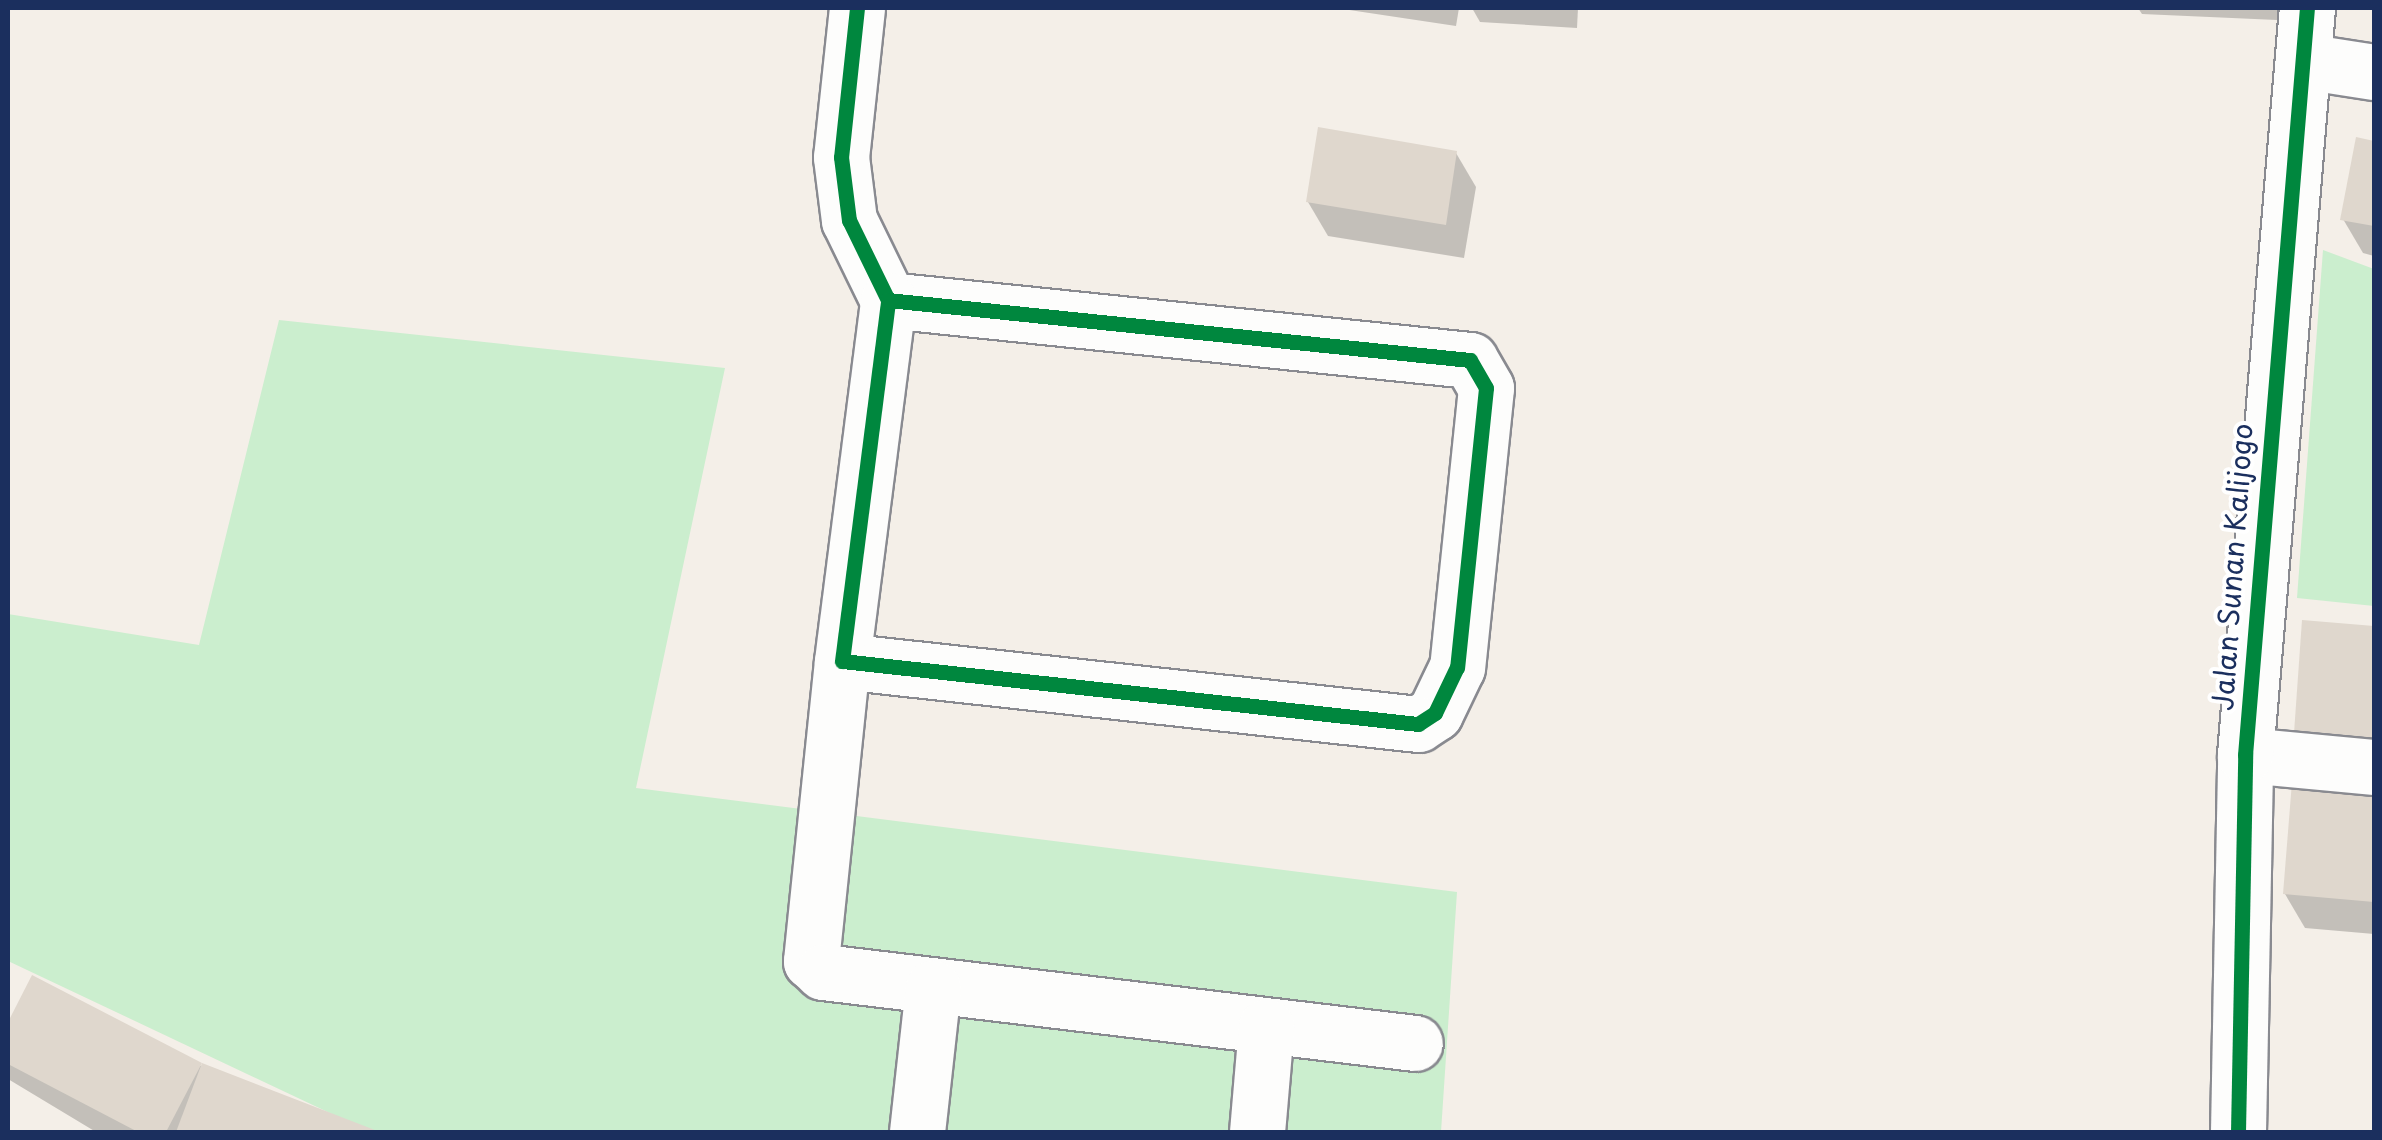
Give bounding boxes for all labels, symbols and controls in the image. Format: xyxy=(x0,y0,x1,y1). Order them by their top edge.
street label: Jalan Sunan Kalijogo xyxy=(2205,422,2259,712)

